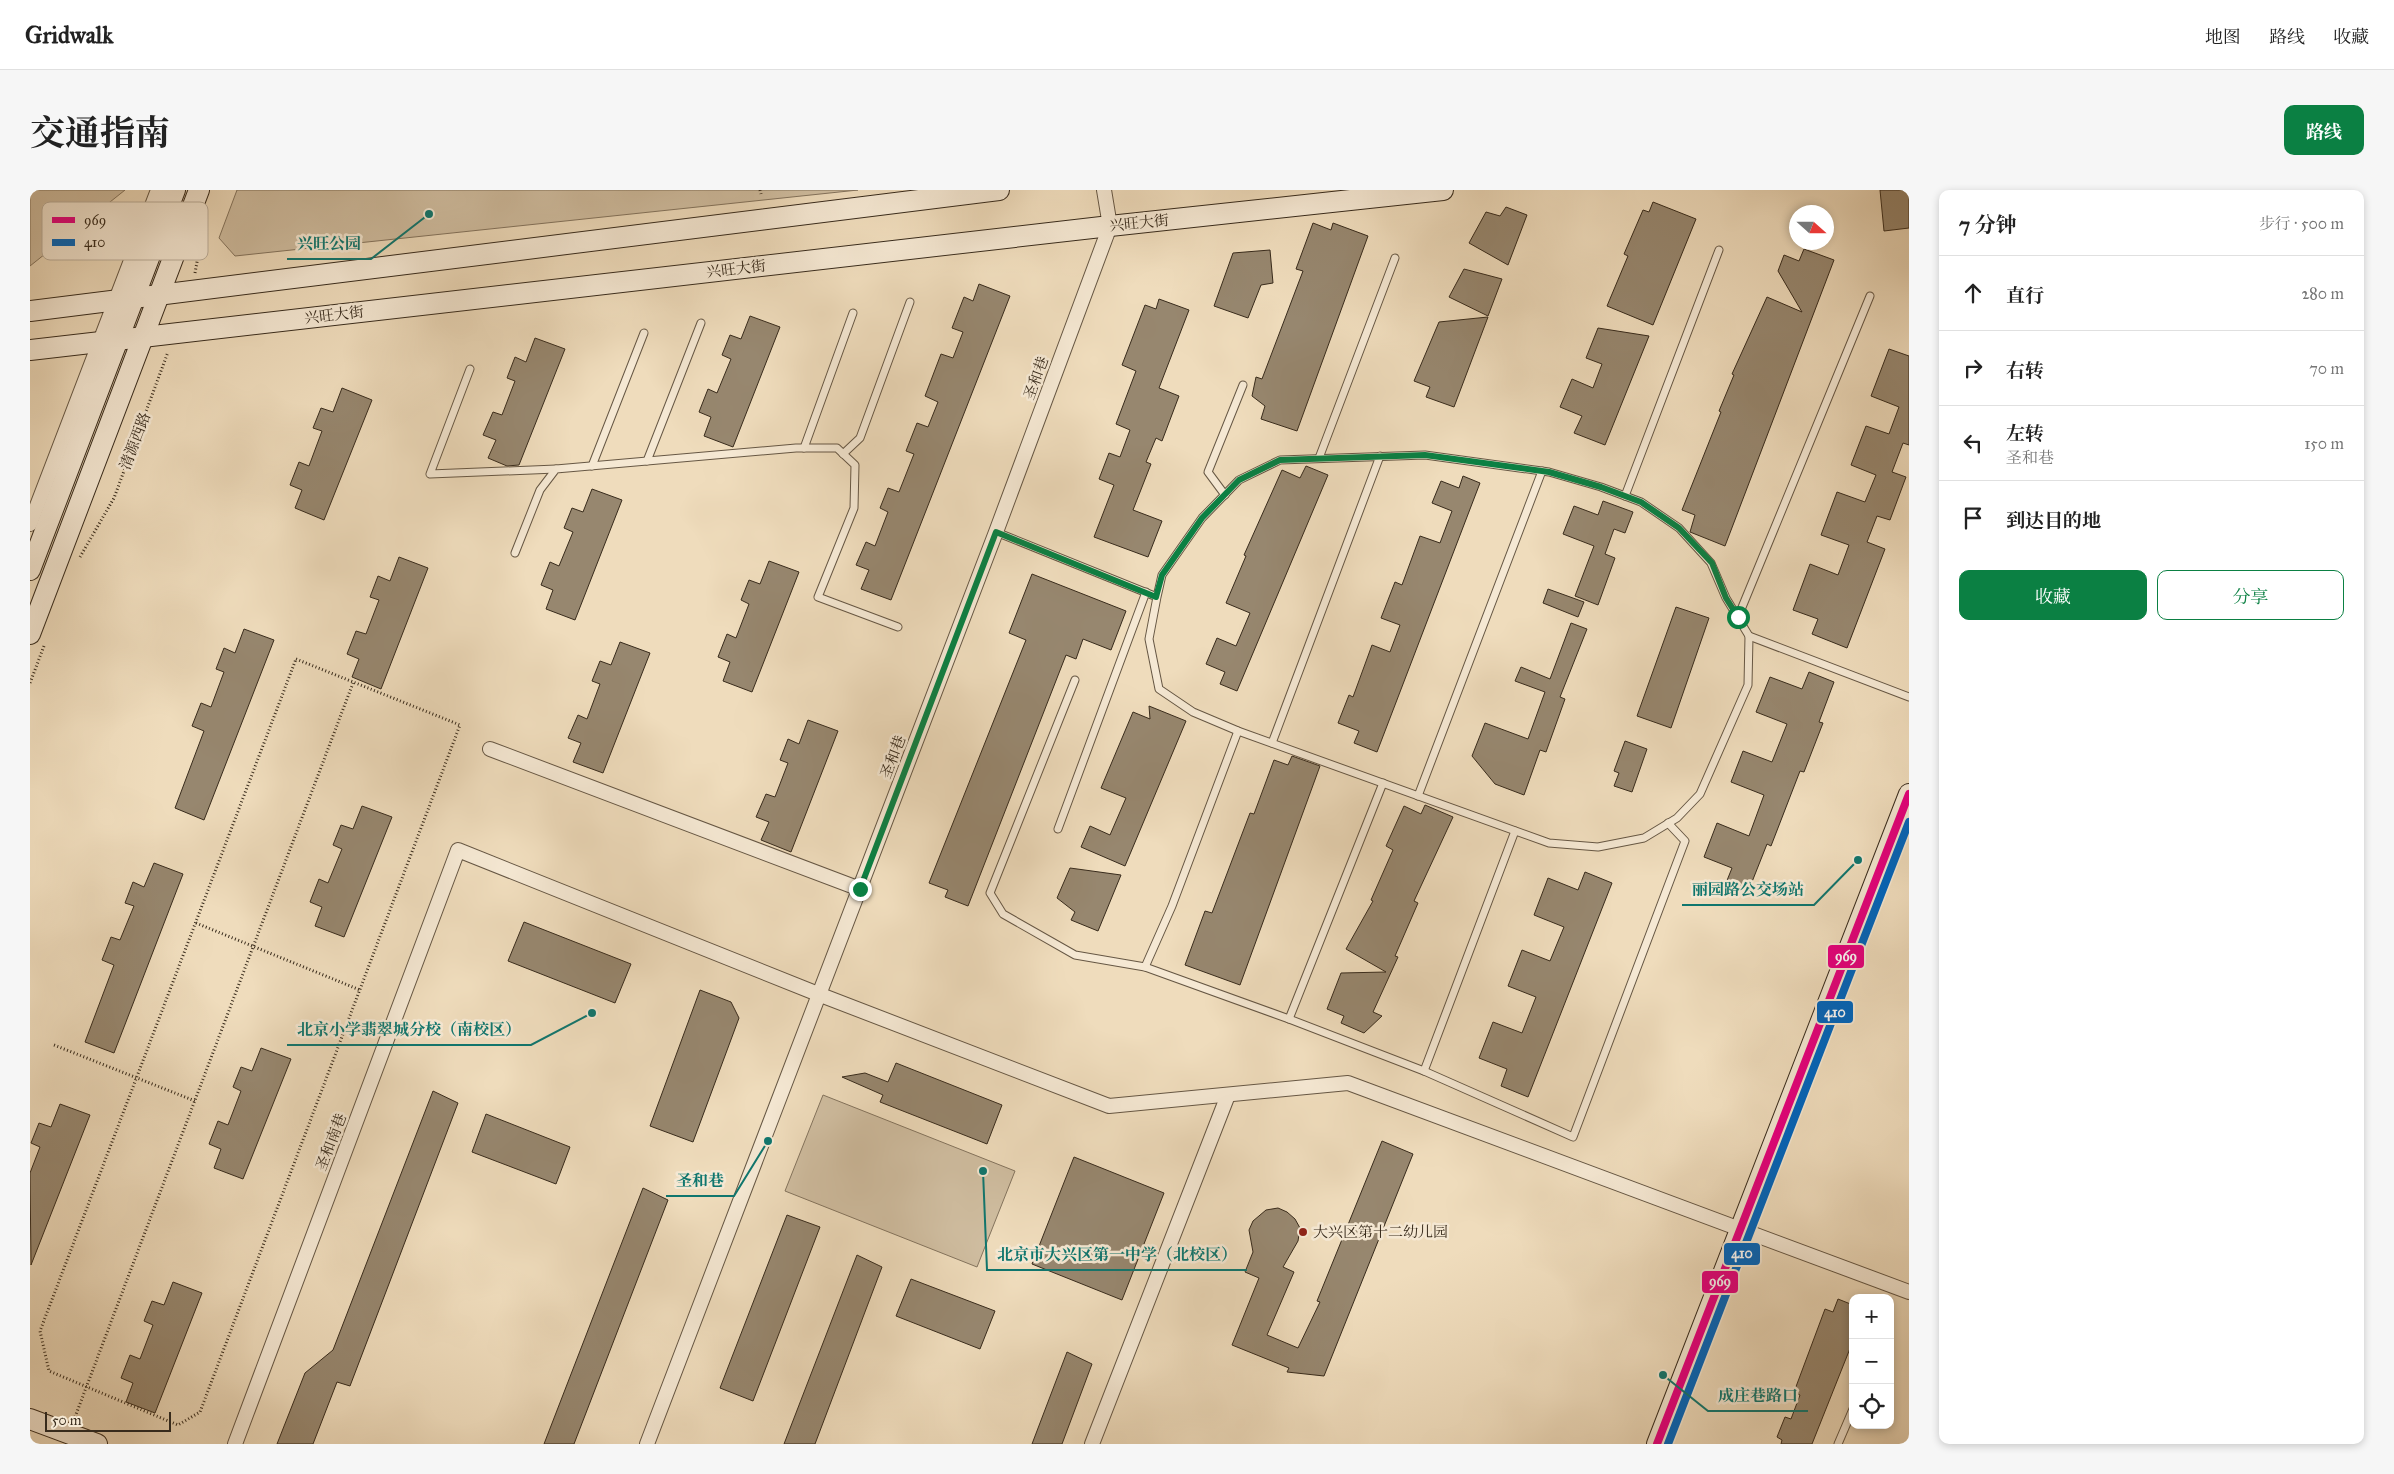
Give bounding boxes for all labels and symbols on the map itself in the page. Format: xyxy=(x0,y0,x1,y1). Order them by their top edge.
legend xyxy=(42,202,208,260)
north arrow xyxy=(1789,205,1834,250)
street label: 兴旺大街 xyxy=(1108,211,1170,235)
text: 969 xyxy=(84,212,106,229)
callout: 兴旺公园 xyxy=(287,228,371,259)
text: 410 xyxy=(84,234,105,251)
text: 兴旺公园 xyxy=(297,234,361,253)
street label: 兴旺大街 xyxy=(705,256,767,282)
street label: 兴旺大街 xyxy=(303,302,365,328)
street label: 圣和巷 xyxy=(1020,354,1052,402)
street label: 清源西路 xyxy=(116,410,154,472)
route start xyxy=(1727,606,1750,629)
street label: 圣和巷 xyxy=(877,733,909,781)
callout: 丽园路公交场站 xyxy=(1682,874,1814,905)
route end xyxy=(849,878,872,901)
text: 丽园路公交场站 xyxy=(1692,880,1804,899)
line badge: 969 xyxy=(1827,944,1865,969)
text: 969 xyxy=(1835,948,1857,966)
line badge: 410 xyxy=(1816,1000,1854,1024)
text: 410 xyxy=(1824,1004,1846,1022)
callout: 北京小学翡翠城分校（南校区） xyxy=(287,1014,531,1045)
text: 北京小学翡翠城分校（南校区） xyxy=(297,1020,521,1039)
street label: 圣和南巷 xyxy=(312,1111,350,1173)
callout: 圣和巷 xyxy=(666,1165,734,1196)
text: 圣和巷 xyxy=(676,1171,724,1190)
place label: 大兴区第十二幼儿园 xyxy=(1313,1223,1448,1241)
marker: 大兴区第十二幼儿园 xyxy=(1297,1226,1309,1238)
callout: 北京市大兴区第一中学（北校区） xyxy=(987,1239,1247,1270)
line badge: 410 xyxy=(1723,1242,1761,1266)
text: 北京市大兴区第一中学（北校区） xyxy=(997,1245,1237,1264)
text: 410 xyxy=(1731,1245,1753,1263)
line badge: 969 xyxy=(1701,1270,1739,1294)
text: 969 xyxy=(1709,1273,1731,1291)
callout: 成庄巷路口 xyxy=(1708,1380,1808,1411)
text: 成庄巷路口 xyxy=(1718,1386,1798,1405)
scale bar xyxy=(45,1409,171,1432)

